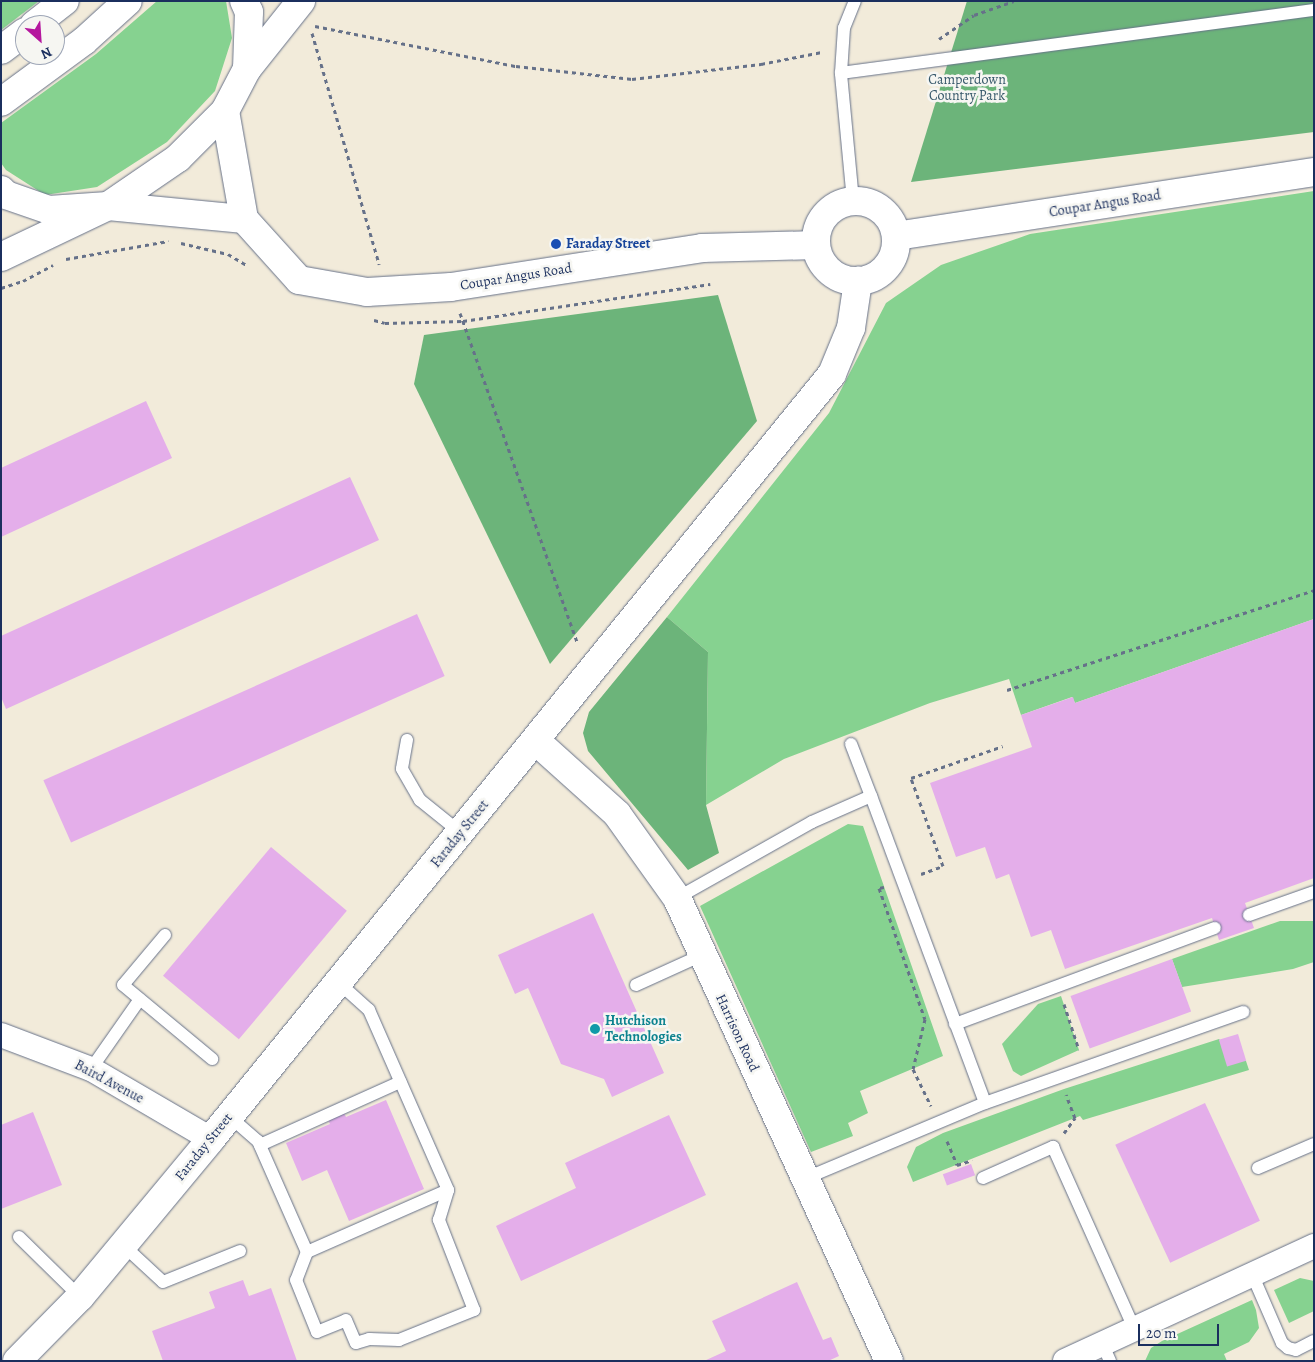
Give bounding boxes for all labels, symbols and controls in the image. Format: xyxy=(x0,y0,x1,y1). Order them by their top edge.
north arrow xyxy=(15,15,65,65)
text: N xyxy=(38,42,55,64)
park label: Camperdown Country Park xyxy=(928,72,1006,104)
street label: Coupar Angus Road xyxy=(1048,187,1162,221)
place label: Faraday Street xyxy=(566,236,650,252)
marker: Faraday Street xyxy=(550,238,562,250)
street label: Coupar Angus Road xyxy=(459,260,573,294)
street label: Faraday Street xyxy=(428,797,492,871)
street label: Harrison Road xyxy=(712,992,762,1074)
place label: Hutchison Technologies xyxy=(605,1013,682,1046)
marker: Hutchison Technologies xyxy=(589,1023,601,1035)
street label: Baird Avenue xyxy=(71,1057,147,1107)
street label: Faraday Street xyxy=(172,1110,236,1184)
scale bar xyxy=(1140,1314,1221,1346)
text: 20 m xyxy=(1146,1323,1177,1343)

